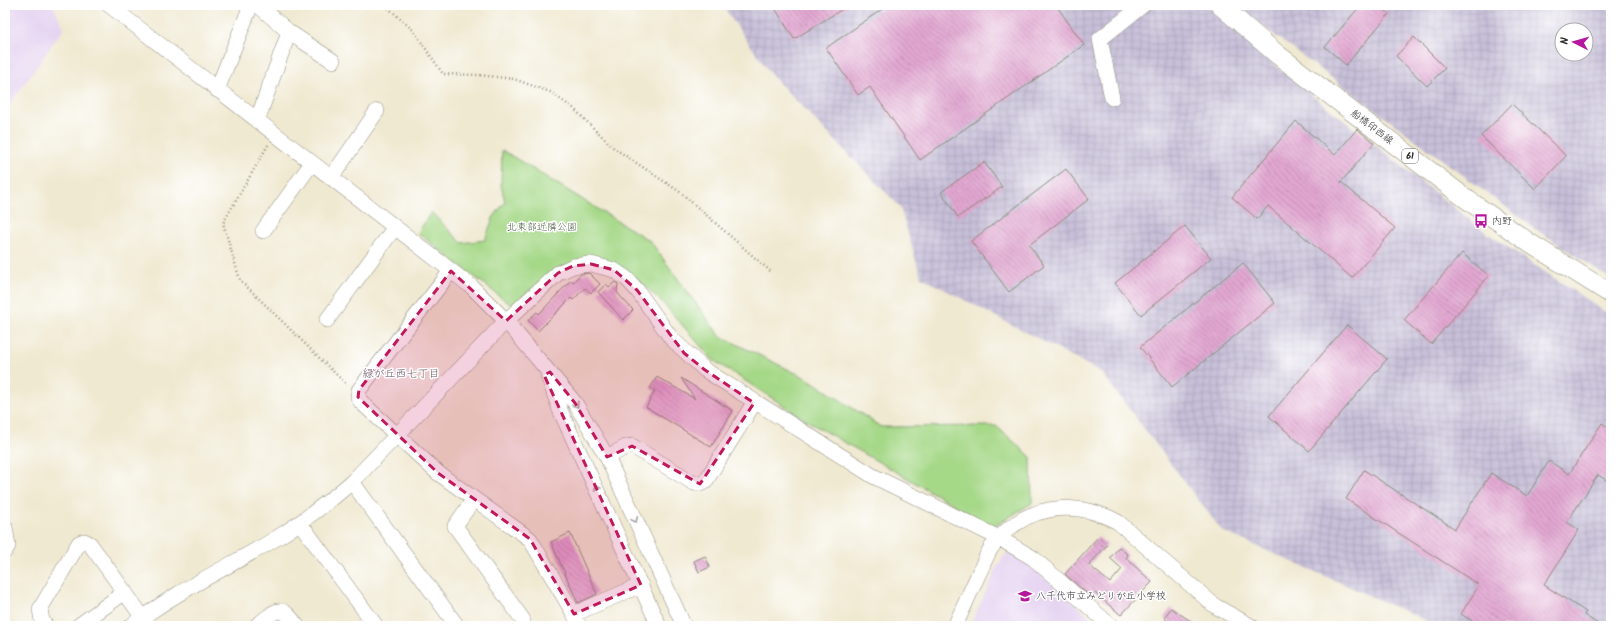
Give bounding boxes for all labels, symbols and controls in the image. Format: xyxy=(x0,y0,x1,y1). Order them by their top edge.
north arrow xyxy=(1554,22,1594,62)
text: N xyxy=(1556,37,1574,45)
street label: 船橋印西線 xyxy=(1347,106,1397,148)
road number: 61 xyxy=(1402,149,1418,163)
bus stop icon: 内野 xyxy=(1473,213,1489,229)
place label: 内野 xyxy=(1492,213,1512,229)
park label: 北東部近隣公園 xyxy=(507,219,577,235)
district label: 緑が丘西七丁目 xyxy=(363,365,440,383)
one-way arrow xyxy=(571,401,578,408)
one-way arrow xyxy=(594,485,602,493)
one-way arrow xyxy=(631,516,639,523)
school or university icon: 八千代市立みどりが丘小学校 xyxy=(1017,588,1033,604)
place label: 八千代市立みどりが丘小学校 xyxy=(1036,588,1166,604)

